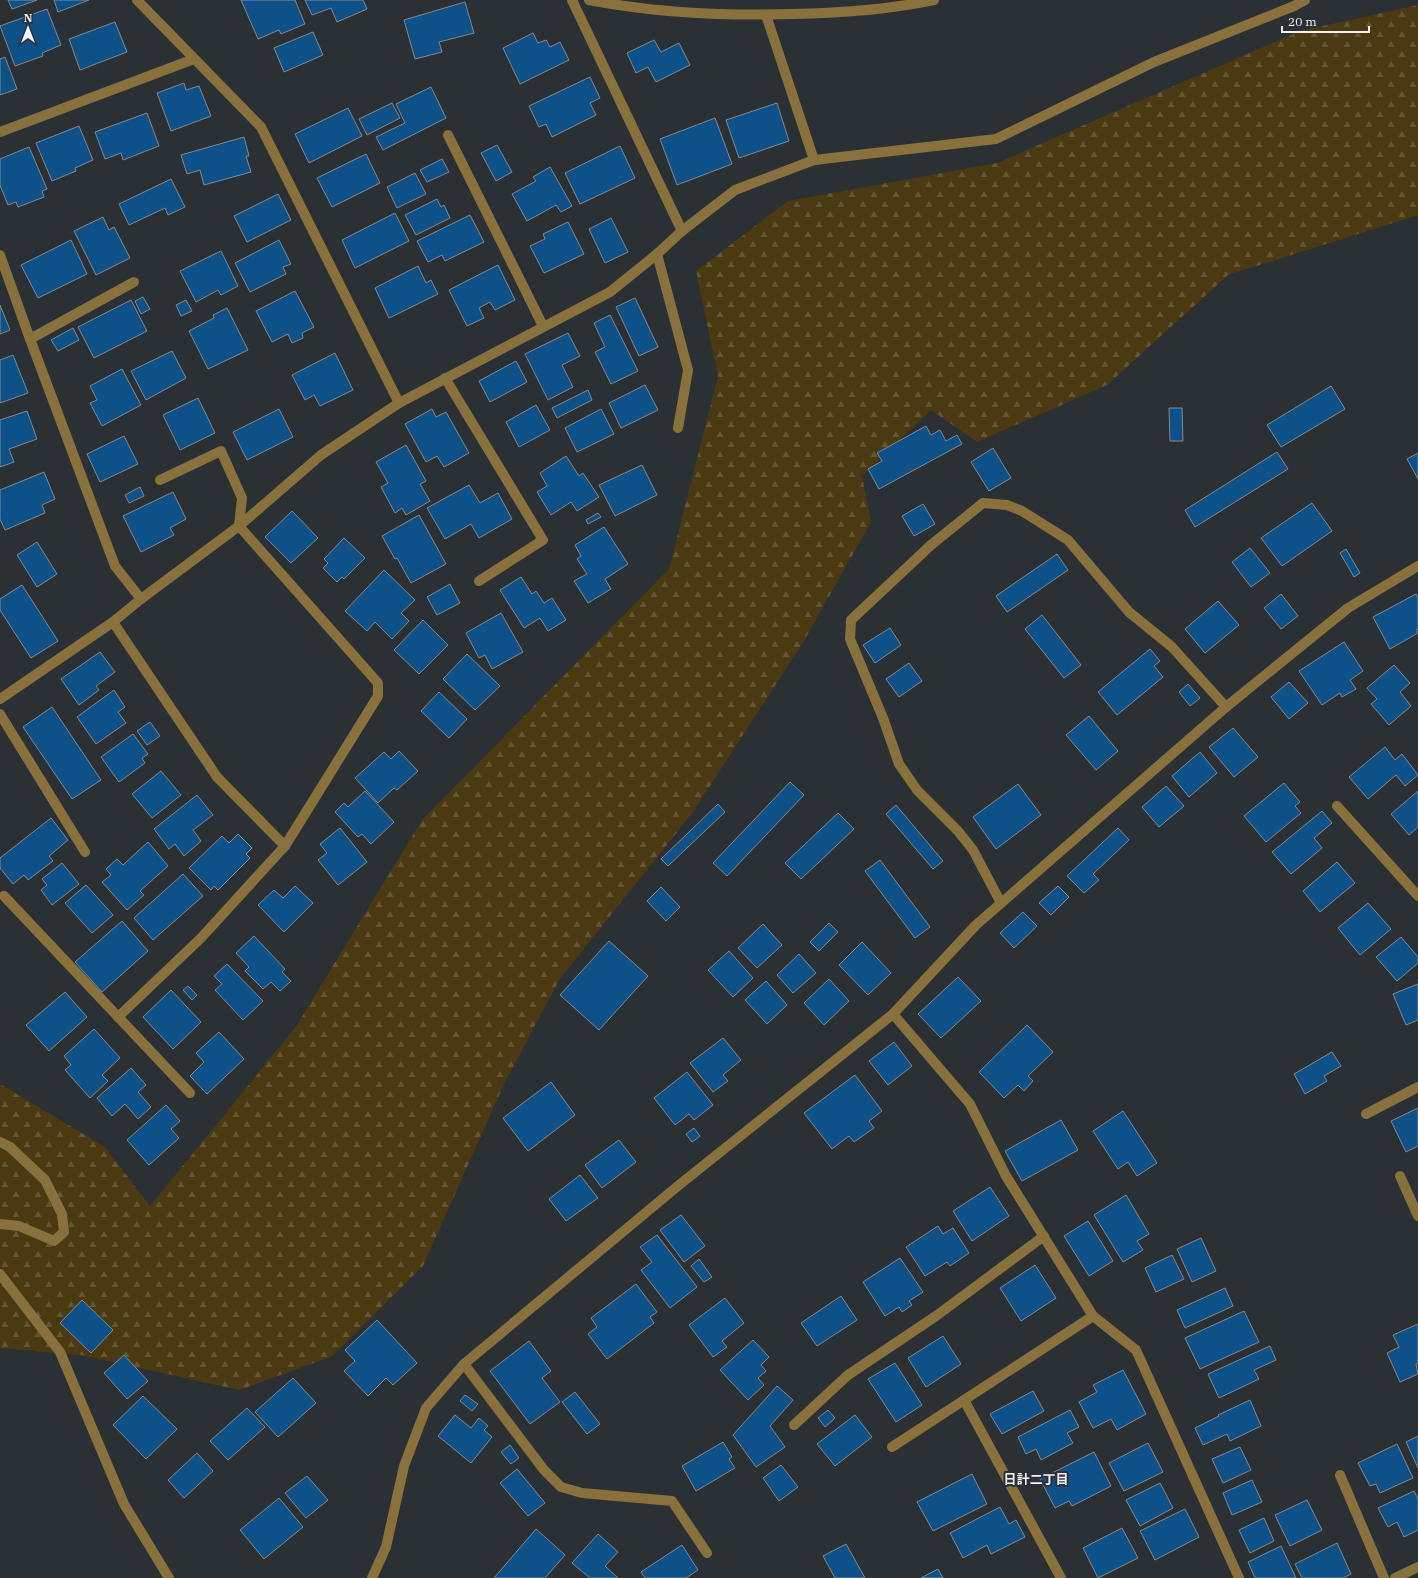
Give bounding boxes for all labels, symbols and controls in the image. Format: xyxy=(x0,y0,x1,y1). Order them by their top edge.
north arrow xyxy=(8,8,48,48)
scale bar xyxy=(1282,8,1369,34)
text: N xyxy=(24,11,33,25)
text: 20 m xyxy=(1288,14,1317,29)
district label: 日計二丁目 xyxy=(1003,1471,1069,1488)

